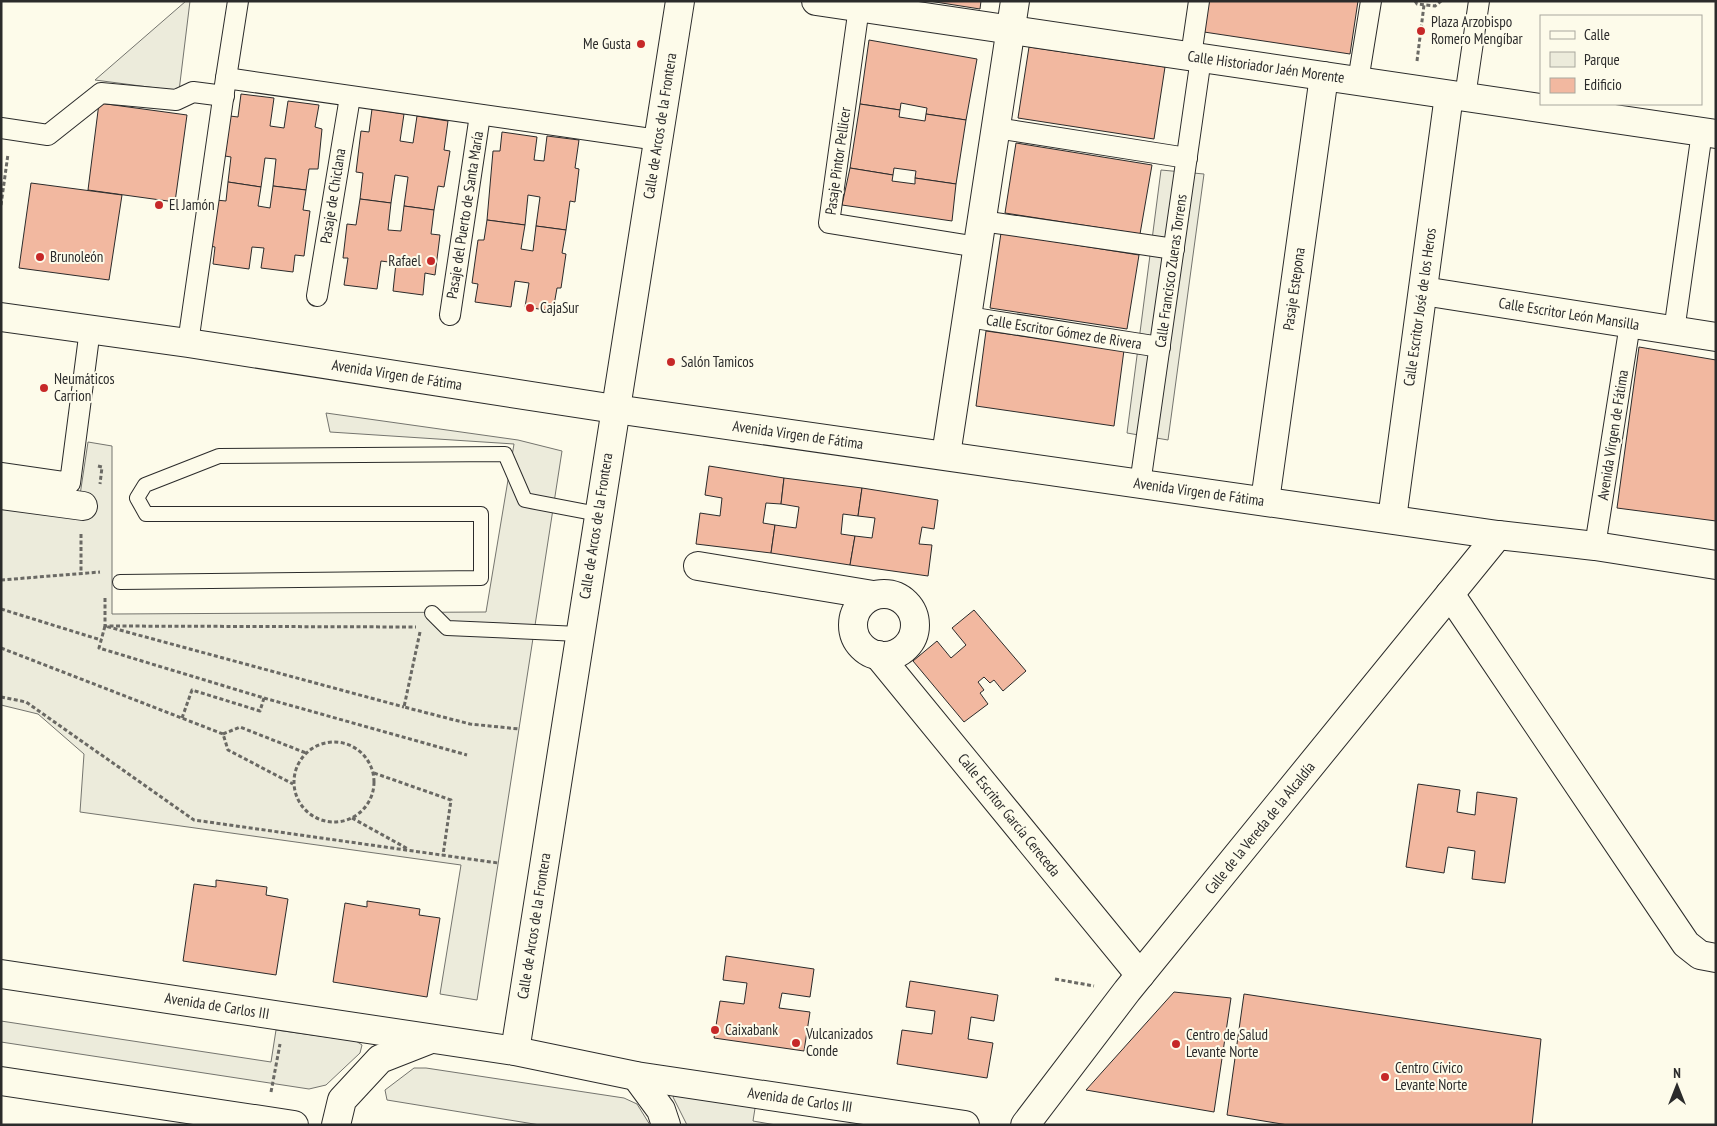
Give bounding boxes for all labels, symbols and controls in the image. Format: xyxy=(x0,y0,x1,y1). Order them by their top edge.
place label: Plaza Arzobispo Romero Mengíbar xyxy=(1431,12,1523,48)
legend xyxy=(1540,15,1702,105)
marker: Plaza Arzobispo Romero Mengíbar xyxy=(1415,25,1427,37)
text: Calle xyxy=(1584,25,1610,44)
place label: Me Gusta xyxy=(583,34,631,53)
marker: Me Gusta xyxy=(635,38,647,50)
street label: Calle Historiador Jaén Morente xyxy=(1186,46,1346,87)
text: Parque xyxy=(1584,50,1620,69)
street label: Calle de Arcos de la Frontera xyxy=(639,51,680,200)
text: Edificio xyxy=(1584,75,1622,94)
street label: Pasaje Pintor Pellicer xyxy=(821,105,855,216)
street label: Pasaje del Puerto de Santa María xyxy=(442,130,487,300)
street label: Pasaje de Chiclana xyxy=(316,147,349,245)
street label: Calle Francisco Zueras Torrens xyxy=(1150,193,1191,349)
place label: El Jamón xyxy=(169,195,215,214)
marker: El Jamón xyxy=(153,199,165,211)
street label: Calle Escritor José de los Heros xyxy=(1399,227,1440,387)
street label: Pasaje Estepona xyxy=(1278,246,1309,332)
place label: Brunoleón xyxy=(50,247,103,266)
marker: Brunoleón xyxy=(34,251,46,263)
place label: Rafael xyxy=(388,251,422,270)
marker: Rafael xyxy=(425,255,437,267)
street label: Calle Escritor León Mansilla xyxy=(1497,293,1641,334)
place label: CajaSur xyxy=(540,298,580,317)
marker: CajaSur xyxy=(524,302,536,314)
street label: Calle Escritor Gómez de Rivera xyxy=(985,310,1143,353)
place label: Salón Tamicos xyxy=(681,352,754,371)
street label: Avenida Virgen de Fátima xyxy=(331,355,464,394)
marker: Salón Tamicos xyxy=(665,356,677,368)
street label: Avenida Virgen de Fátima xyxy=(1593,368,1632,501)
place label: Neumáticos Carrion xyxy=(54,369,115,405)
marker: Neumáticos Carrion xyxy=(38,382,50,394)
street label: Avenida Virgen de Fátima xyxy=(732,416,865,453)
street label: Calle de Arcos de la Frontera xyxy=(575,451,616,600)
street label: Avenida Virgen de Fátima xyxy=(1133,473,1266,510)
street label: Calle Escritor García Cereceda xyxy=(954,749,1065,880)
street label: Calle de la Vereda de la Alcaldía xyxy=(1200,758,1319,898)
street label: Calle de Arcos de la Frontera xyxy=(513,851,554,1000)
street label: Avenida de Carlos III xyxy=(163,988,271,1023)
place label: Caixabank xyxy=(725,1020,778,1039)
marker: Caixabank xyxy=(709,1024,721,1036)
place label: Vulcanizados Conde xyxy=(805,1024,873,1060)
place label: Centro de Salud Levante Norte xyxy=(1186,1025,1268,1061)
marker: Vulcanizados Conde xyxy=(790,1037,802,1049)
marker: Centro de Salud Levante Norte xyxy=(1170,1038,1182,1050)
place label: Centro Cívico Levante Norte xyxy=(1395,1058,1468,1094)
north arrow xyxy=(1652,1061,1702,1111)
text: N xyxy=(1673,1064,1681,1082)
marker: Centro Cívico Levante Norte xyxy=(1379,1071,1391,1083)
street label: Avenida de Carlos III xyxy=(746,1083,854,1116)

